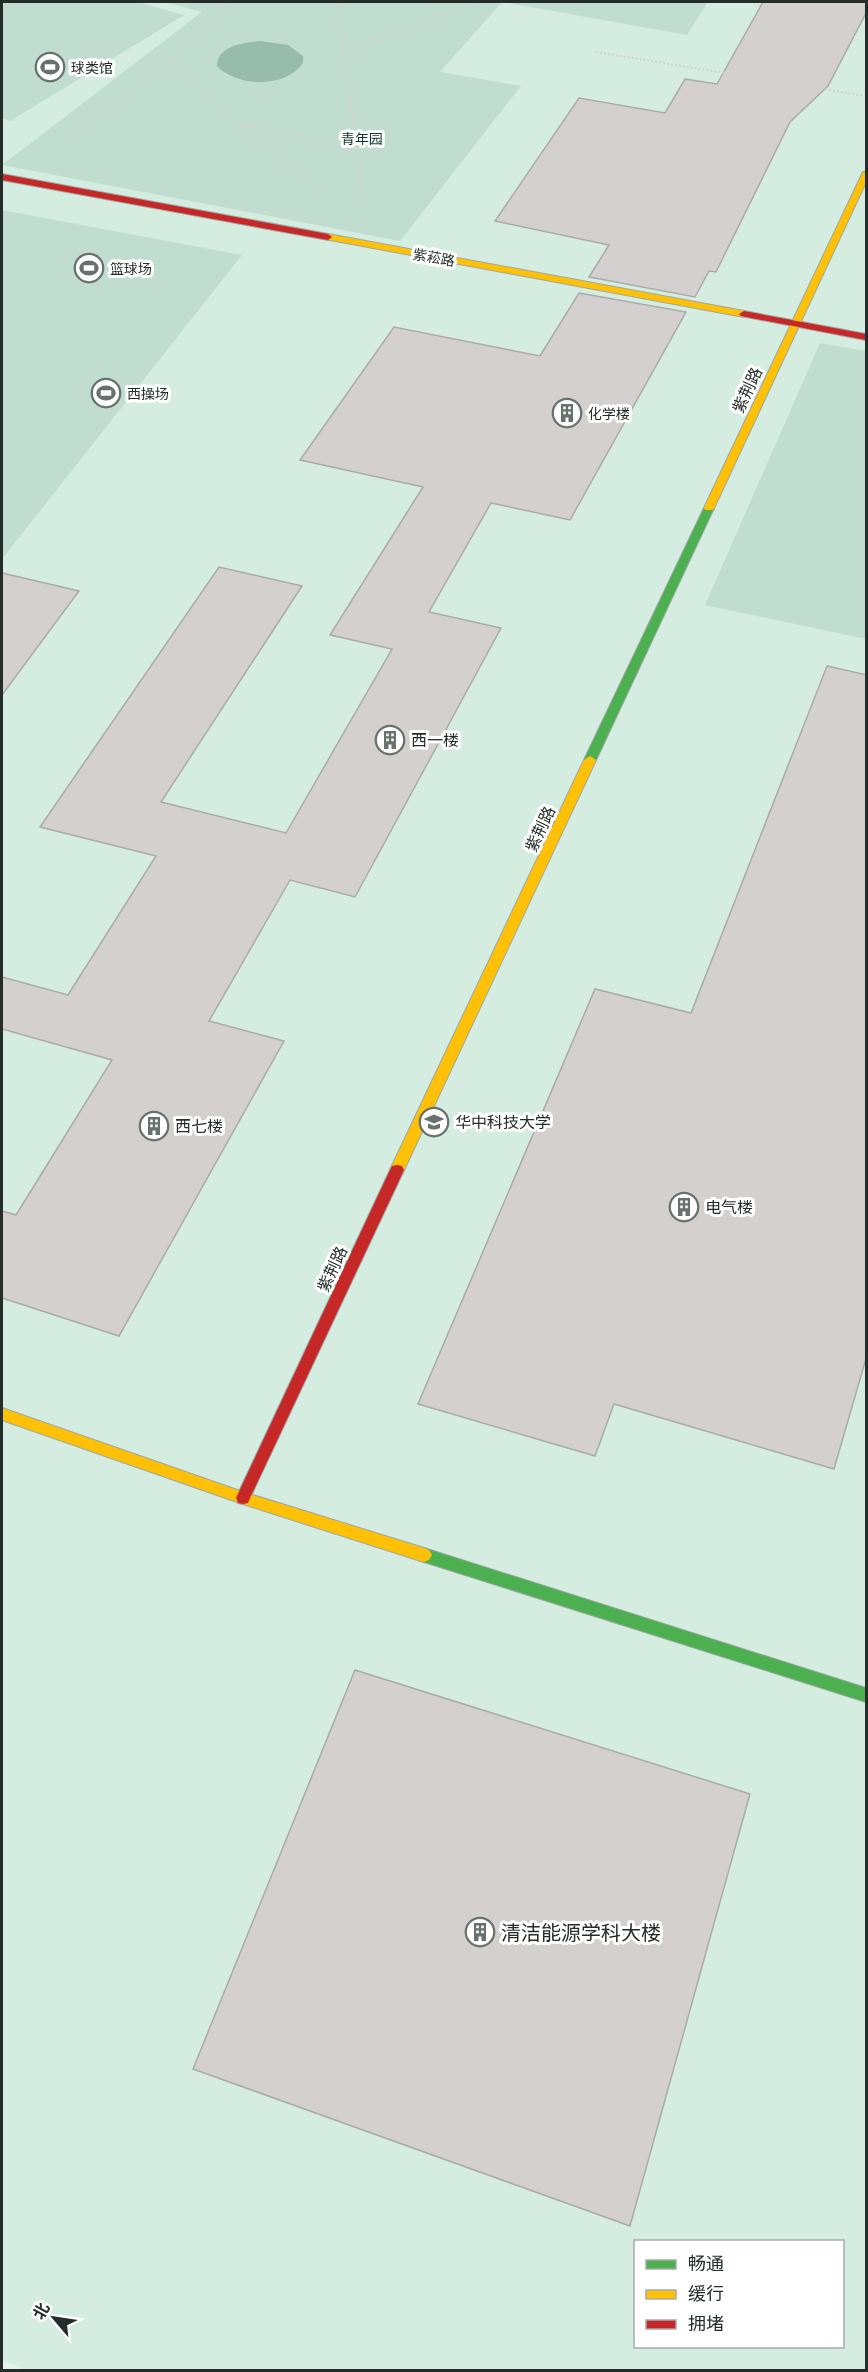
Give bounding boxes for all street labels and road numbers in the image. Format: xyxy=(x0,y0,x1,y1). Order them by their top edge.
street label: 紫菘路 xyxy=(412,244,456,270)
street label: 紫荆路 xyxy=(727,364,767,416)
street label: 紫荆路 xyxy=(520,803,560,855)
street label: 紫荆路 xyxy=(312,1243,352,1295)

